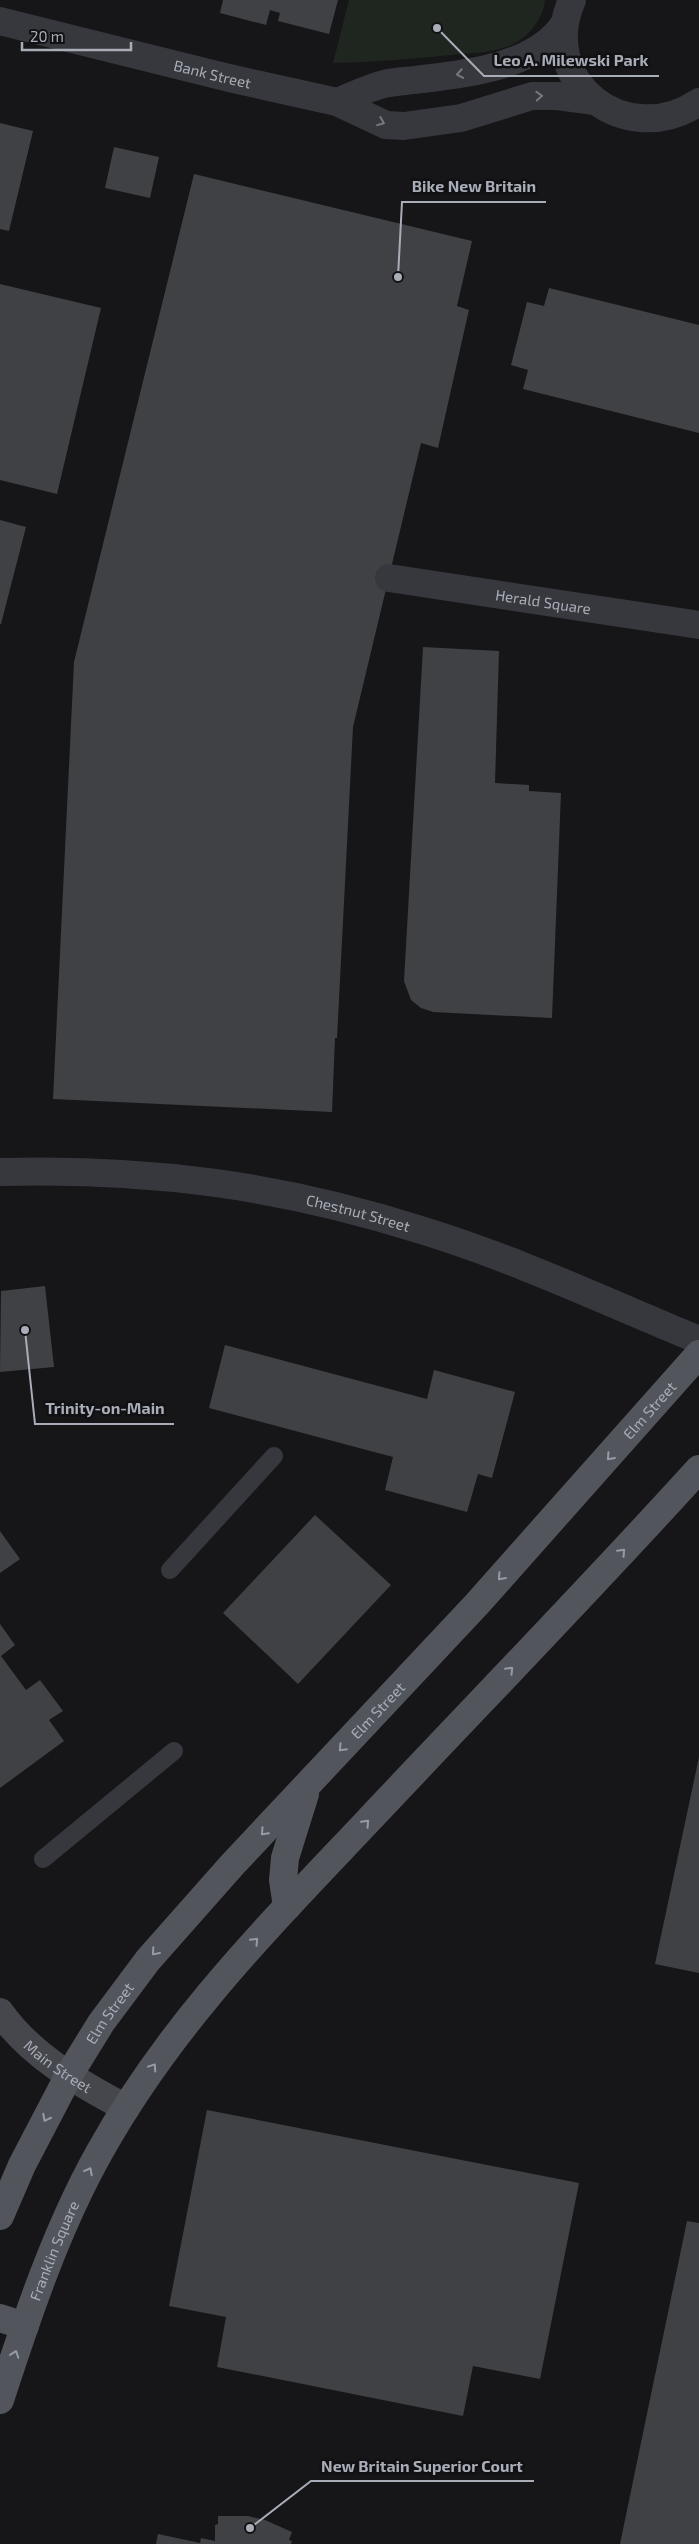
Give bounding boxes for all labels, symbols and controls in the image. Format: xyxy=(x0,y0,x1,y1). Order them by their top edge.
scale bar xyxy=(22,20,131,52)
text: 20 m xyxy=(30,27,64,45)
callout: Leo A. Milewski Park xyxy=(484,45,659,76)
text: Leo A. Milewski Park xyxy=(494,50,648,69)
street label: Bank Street xyxy=(172,56,253,92)
one-way arrow xyxy=(455,68,464,78)
one-way arrow xyxy=(535,91,543,101)
one-way arrow xyxy=(376,116,385,126)
callout: Bike New Britain xyxy=(402,171,546,202)
text: Bike New Britain xyxy=(412,176,536,195)
street label: Herald Square xyxy=(494,585,592,618)
street label: Chestnut Street xyxy=(305,1190,413,1235)
street label: Elm Street xyxy=(619,1377,680,1443)
callout: Trinity-on-Main xyxy=(35,1393,174,1424)
text: Trinity-on-Main xyxy=(45,1398,165,1418)
one-way arrow xyxy=(606,1451,615,1460)
one-way arrow xyxy=(616,1548,625,1557)
one-way arrow xyxy=(498,1572,507,1581)
one-way arrow xyxy=(504,1667,513,1676)
street label: Elm Street xyxy=(347,1678,408,1742)
one-way arrow xyxy=(339,1743,348,1752)
one-way arrow xyxy=(360,1820,369,1829)
one-way arrow xyxy=(261,1826,270,1835)
one-way arrow xyxy=(249,1938,258,1947)
one-way arrow xyxy=(152,1947,161,1956)
street label: Elm Street xyxy=(81,1979,137,2047)
street label: Main Street xyxy=(21,2036,95,2096)
one-way arrow xyxy=(146,2064,156,2073)
one-way arrow xyxy=(42,2113,52,2122)
one-way arrow xyxy=(83,2167,93,2176)
street label: Franklin Square xyxy=(25,2198,82,2303)
one-way arrow xyxy=(10,2350,20,2359)
callout: New Britain Superior Court xyxy=(311,2450,534,2481)
text: New Britain Superior Court xyxy=(321,2456,523,2475)

